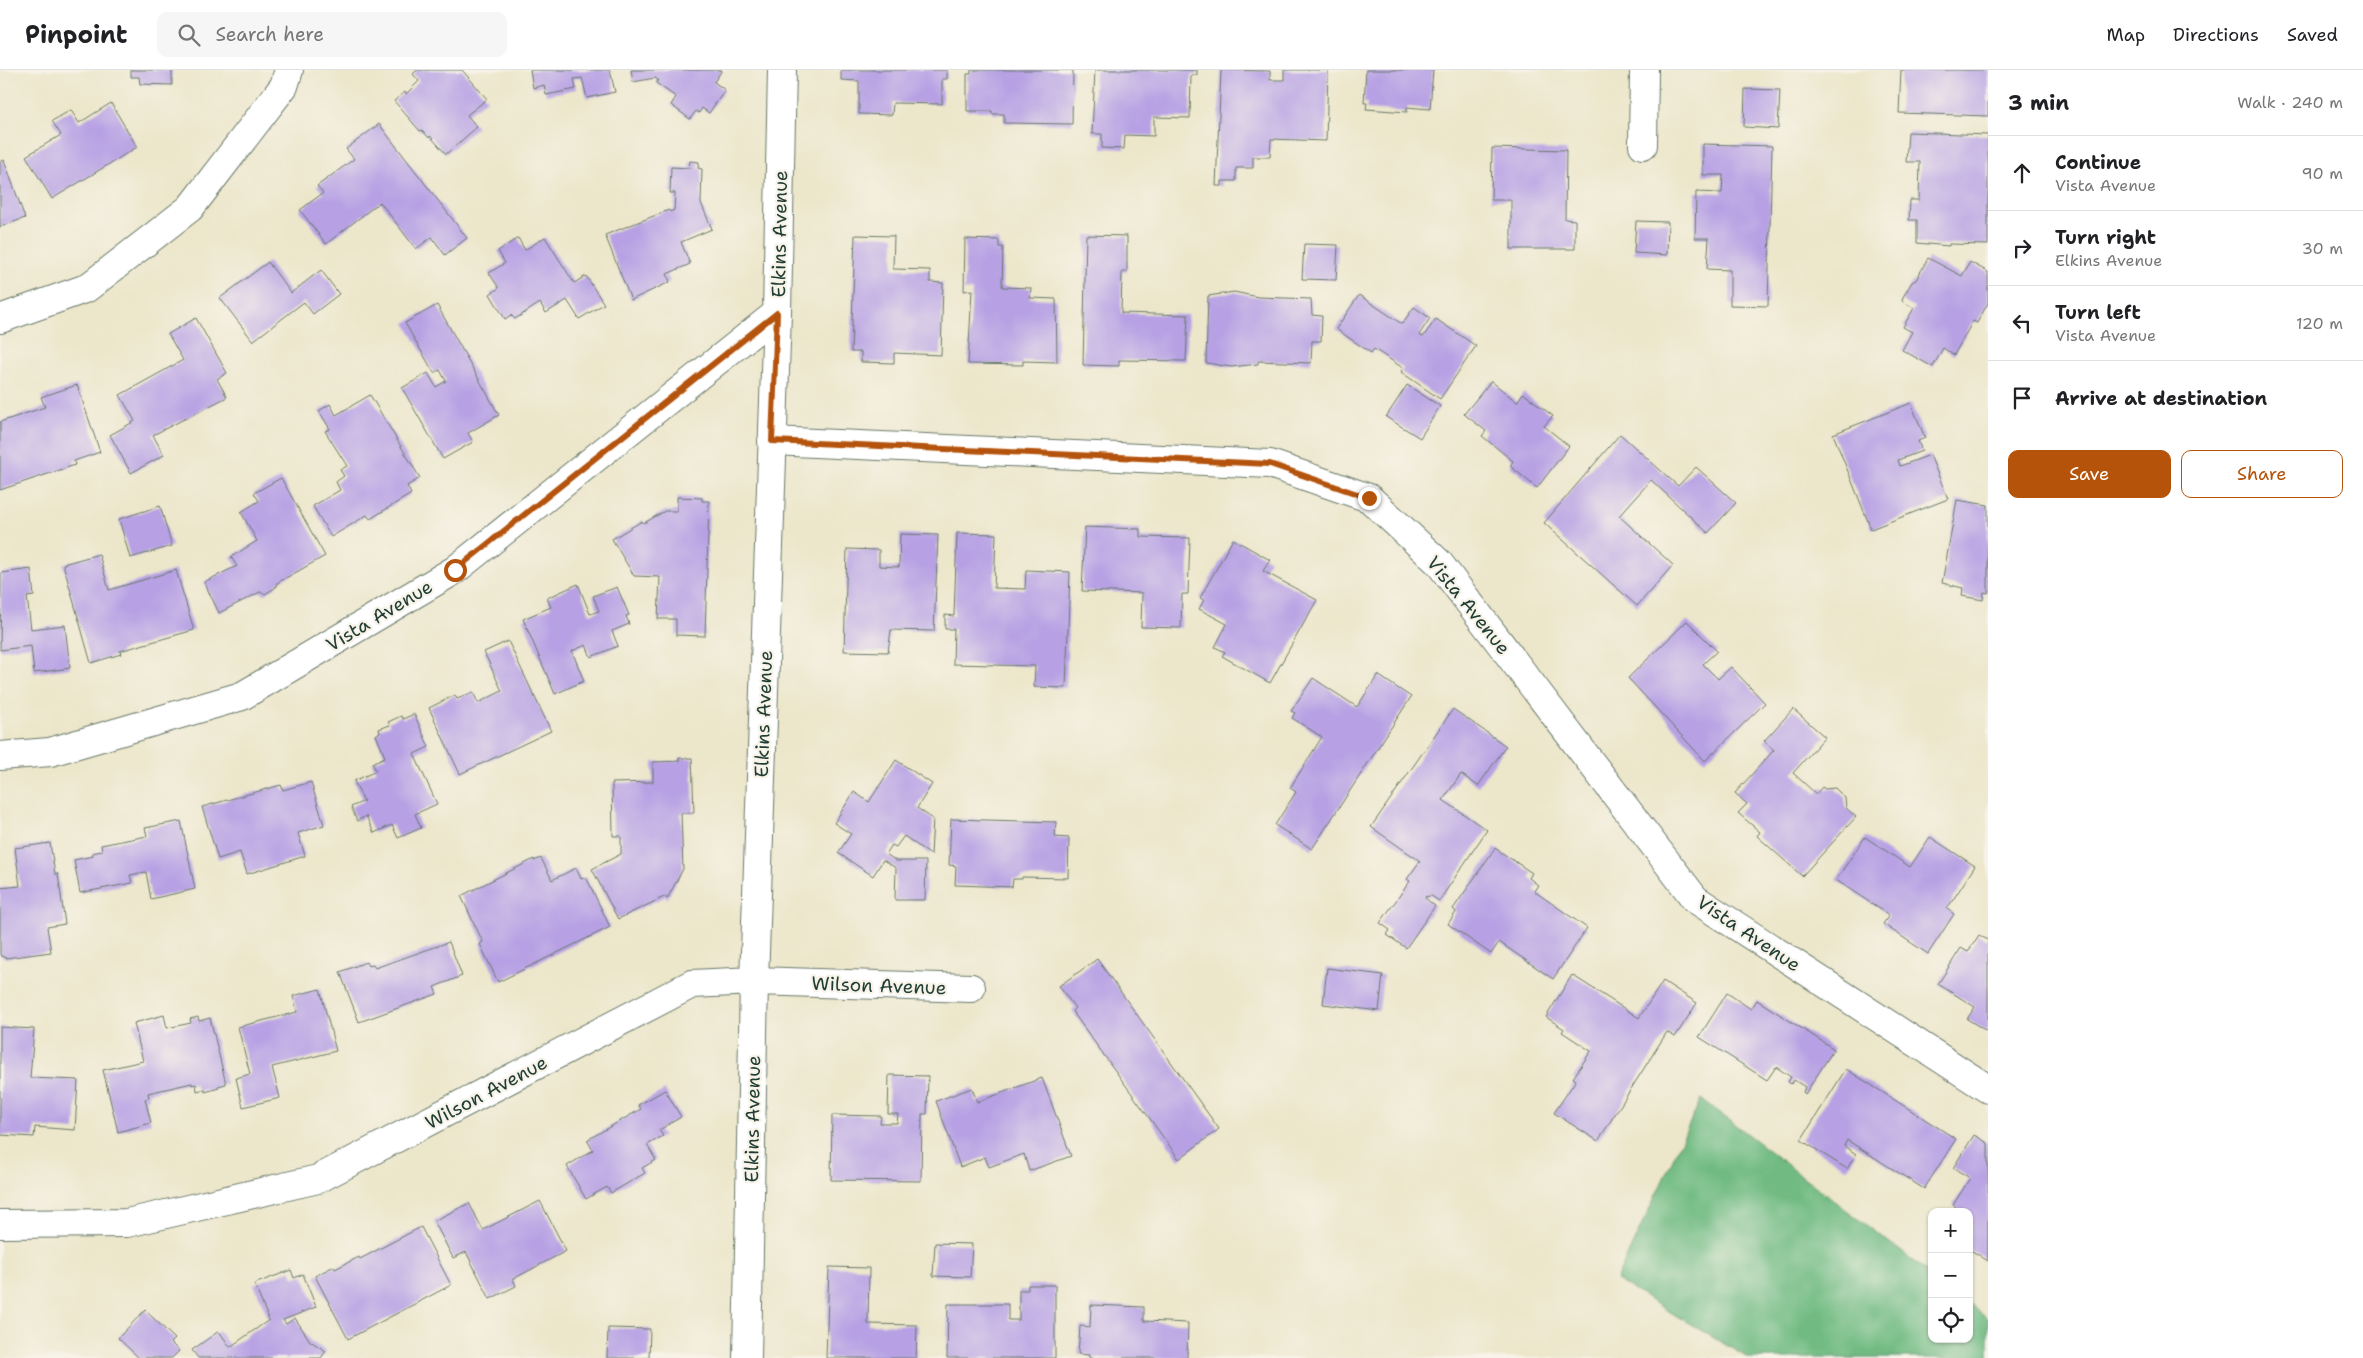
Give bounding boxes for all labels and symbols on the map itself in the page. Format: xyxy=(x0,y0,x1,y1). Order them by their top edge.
street label: Elkins Avenue xyxy=(766,170,793,298)
route end xyxy=(1358,487,1381,510)
street label: Vista Avenue xyxy=(1421,551,1516,660)
route start xyxy=(444,559,467,582)
street label: Vista Avenue xyxy=(321,574,437,657)
street label: Elkins Avenue xyxy=(749,650,778,778)
street label: Vista Avenue xyxy=(1692,889,1805,977)
street label: Wilson Avenue xyxy=(811,971,947,1000)
street label: Wilson Avenue xyxy=(421,1050,552,1135)
street label: Elkins Avenue xyxy=(739,1055,766,1183)

